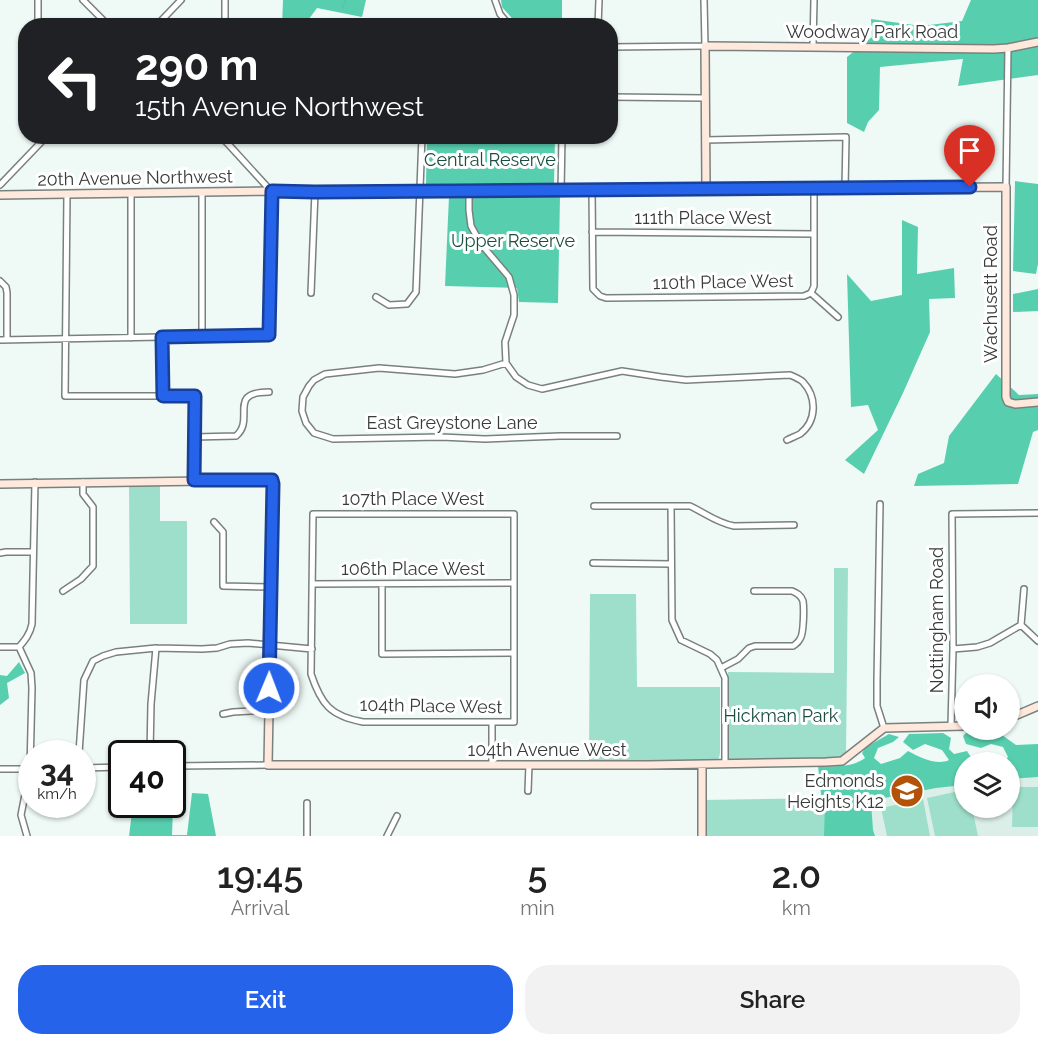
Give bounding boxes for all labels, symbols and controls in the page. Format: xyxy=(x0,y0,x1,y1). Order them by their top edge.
street label: Woodway Park Road xyxy=(786,21,958,42)
text: 290 m xyxy=(135,41,258,90)
icon: left xyxy=(36,42,114,120)
text: 15th Avenue Northwest xyxy=(135,91,424,122)
pin xyxy=(944,125,995,187)
icon: arrive xyxy=(953,134,986,167)
park label: Central Reserve xyxy=(424,149,556,170)
street label: 20th Avenue Northwest xyxy=(37,165,233,190)
street label: 111th Place West xyxy=(634,207,772,228)
street label: Wachusett Road xyxy=(980,225,1001,363)
park label: Upper Reserve xyxy=(451,230,576,251)
street label: 110th Place West xyxy=(652,270,794,293)
street label: East Greystone Lane xyxy=(366,412,538,433)
street label: 107th Place West xyxy=(342,488,484,509)
street label: Nottingham Road xyxy=(926,547,947,693)
street label: 106th Place West xyxy=(341,558,485,579)
position arrow xyxy=(237,656,301,720)
map controls xyxy=(954,674,1020,818)
button: sound xyxy=(954,674,1020,740)
street label: 104th Place West xyxy=(359,694,503,717)
park label: Hickman Park xyxy=(724,705,839,726)
street label: 104th Avenue West xyxy=(467,739,627,760)
speed limit sign: 40 xyxy=(108,740,186,818)
button: layers xyxy=(954,752,1020,818)
text: 34 xyxy=(40,754,74,789)
place label: Edmonds Heights K12 xyxy=(787,770,884,812)
school or university icon: Edmonds Heights K12 xyxy=(889,773,925,809)
text: km/h xyxy=(37,785,77,803)
text: 19:45 xyxy=(217,854,303,896)
text: 5 xyxy=(527,854,547,896)
text: 2.0 xyxy=(772,854,821,896)
text: Arrival xyxy=(231,896,289,920)
text: min xyxy=(520,896,555,920)
text: km xyxy=(782,896,811,920)
button: Exit xyxy=(18,965,513,1034)
button: Share xyxy=(525,965,1020,1034)

